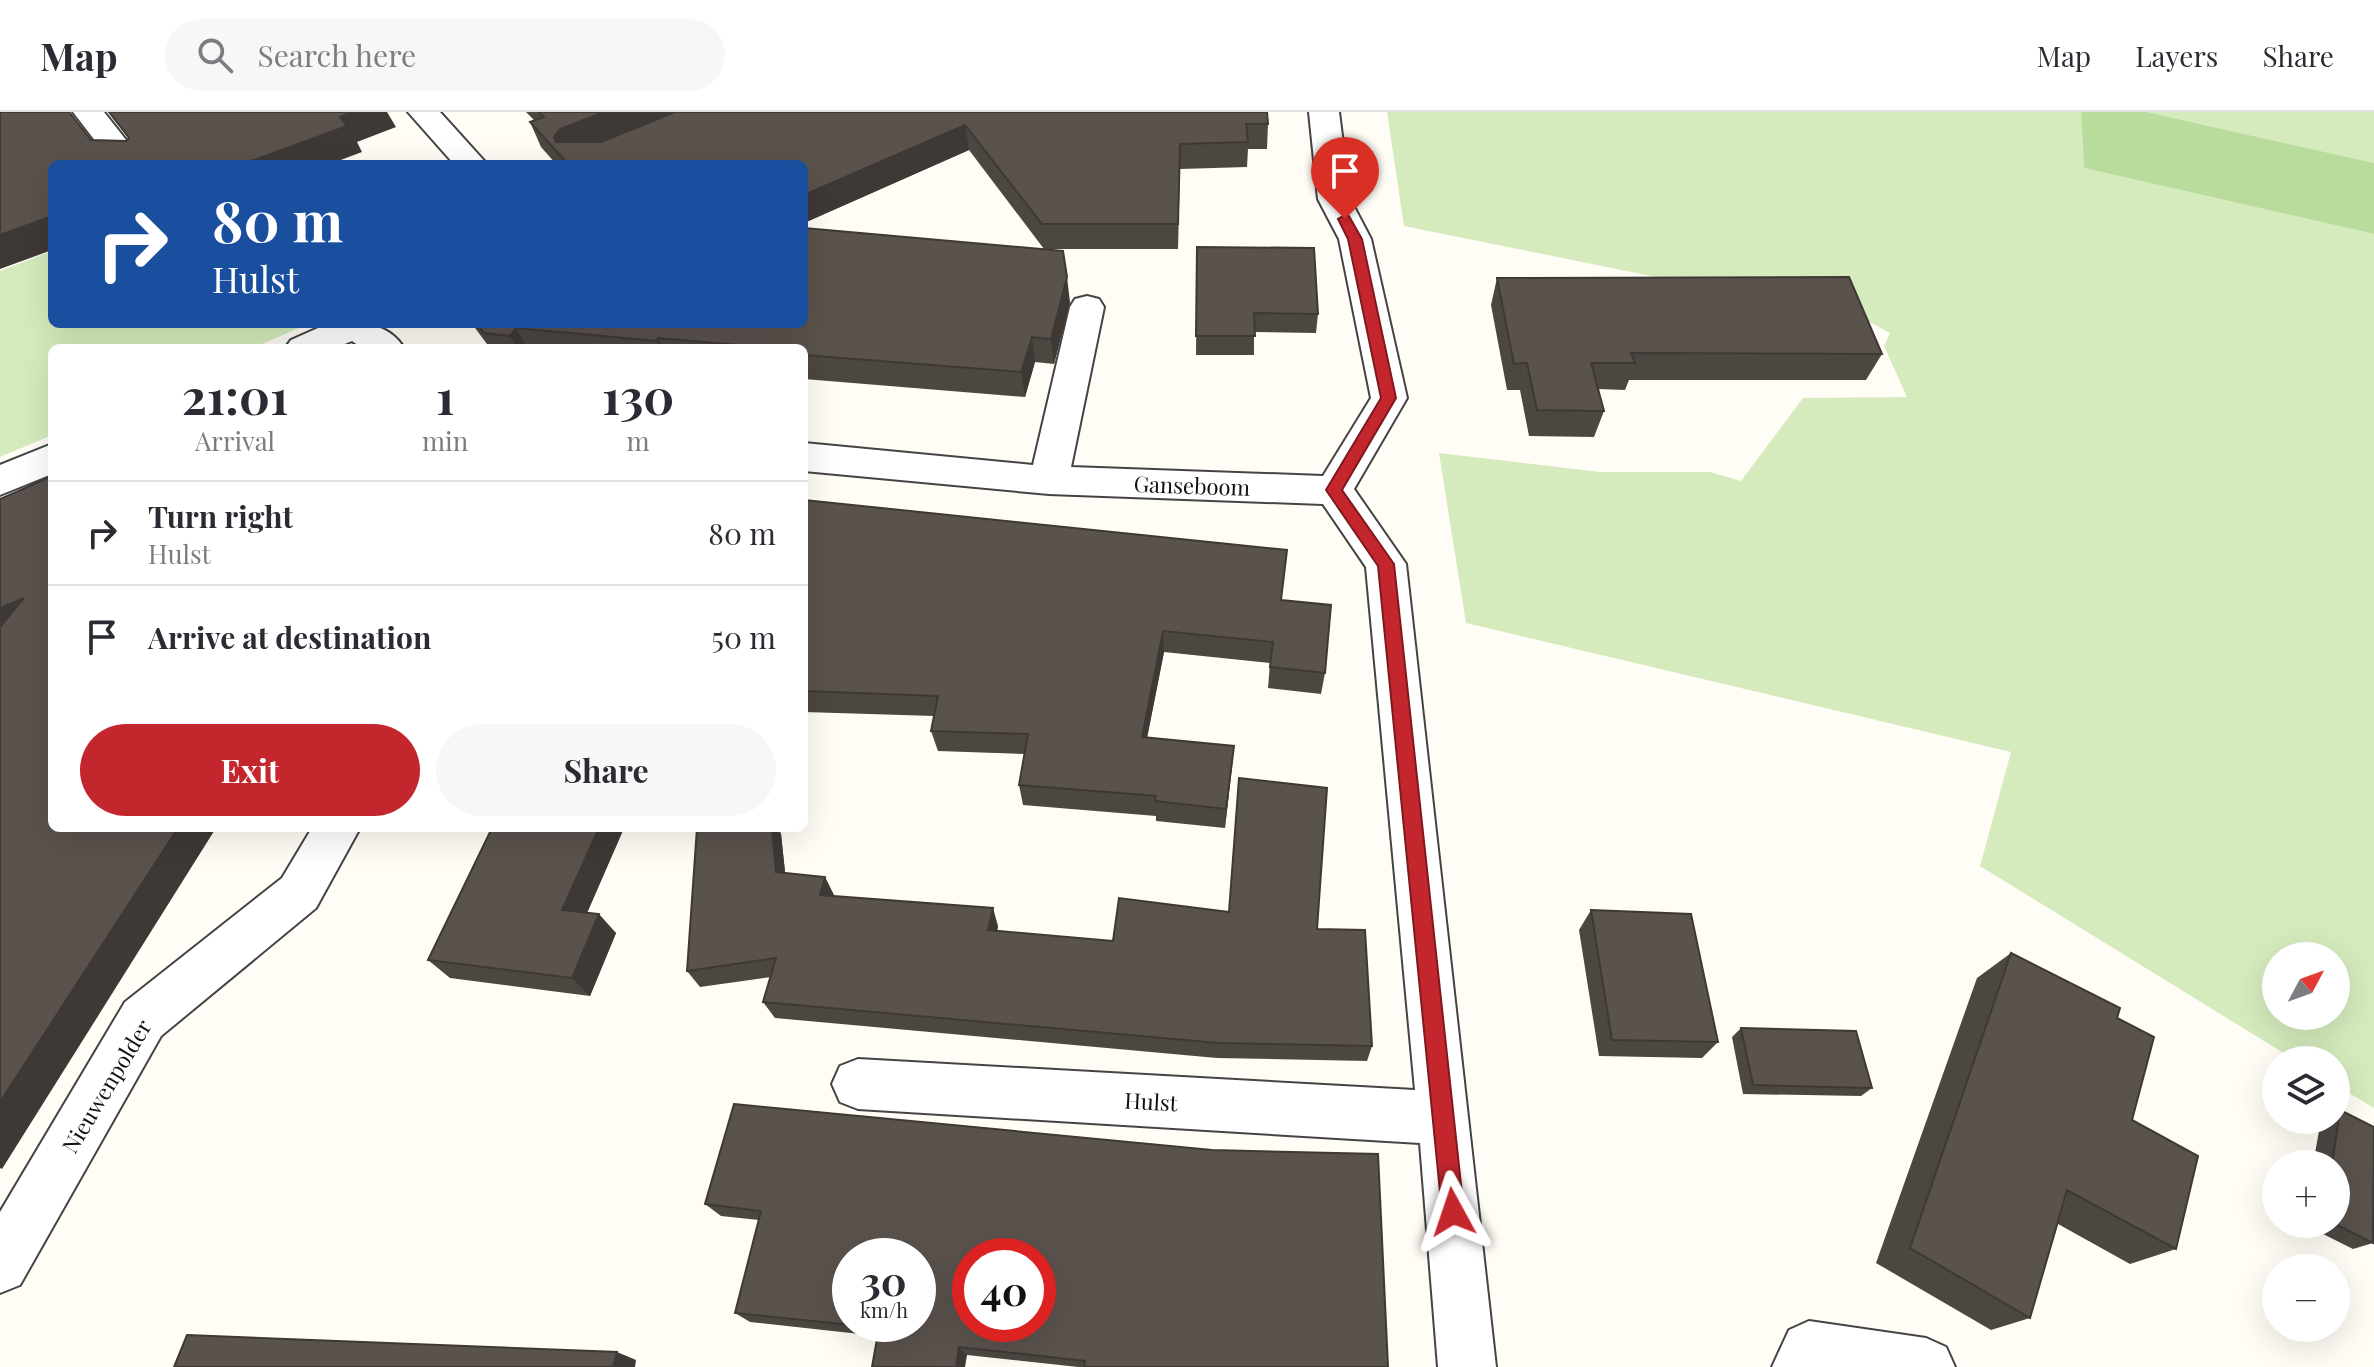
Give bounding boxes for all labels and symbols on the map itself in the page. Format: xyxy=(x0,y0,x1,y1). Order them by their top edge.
pin xyxy=(1311,137,1379,219)
street label: Ganseboom xyxy=(1133,468,1251,502)
north arrow xyxy=(2262,942,2350,1030)
street label: Nieuwenpolder xyxy=(54,1013,158,1158)
street label: Hulst xyxy=(1124,1085,1180,1117)
position arrow xyxy=(1411,1170,1495,1254)
speed limit sign: 40 xyxy=(952,1238,1056,1342)

